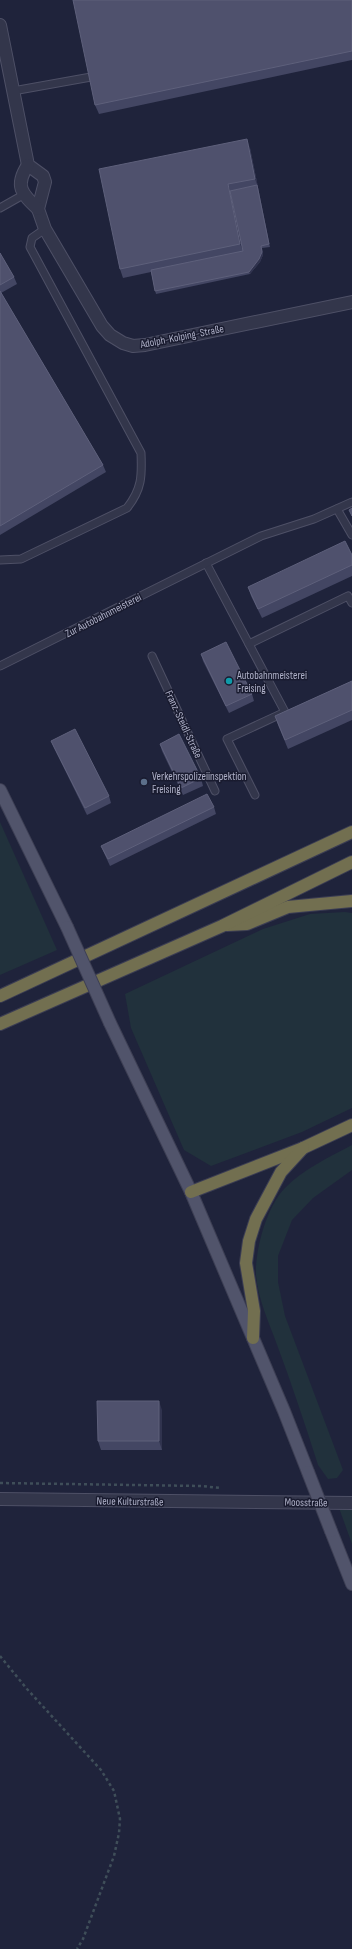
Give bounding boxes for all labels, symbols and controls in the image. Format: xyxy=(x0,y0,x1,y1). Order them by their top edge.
street label: Adolph-Kolping-Straße xyxy=(138,322,225,351)
street label: Zur Autobahnmeisterei xyxy=(63,591,144,640)
place label: Autobahnmeisterei Freising xyxy=(236,669,307,695)
marker: Autobahnmeisterei Freising xyxy=(224,676,234,686)
street label: Franz-Steidl-Straße xyxy=(162,688,205,760)
place label: Verkehrspolizeiinspektion Freising xyxy=(152,770,247,796)
marker: Verkehrspolizeiinspektion Freising xyxy=(139,777,149,787)
street label: Neue Kulturstraße xyxy=(96,1494,163,1509)
street label: Moosstraße xyxy=(284,1496,328,1509)

